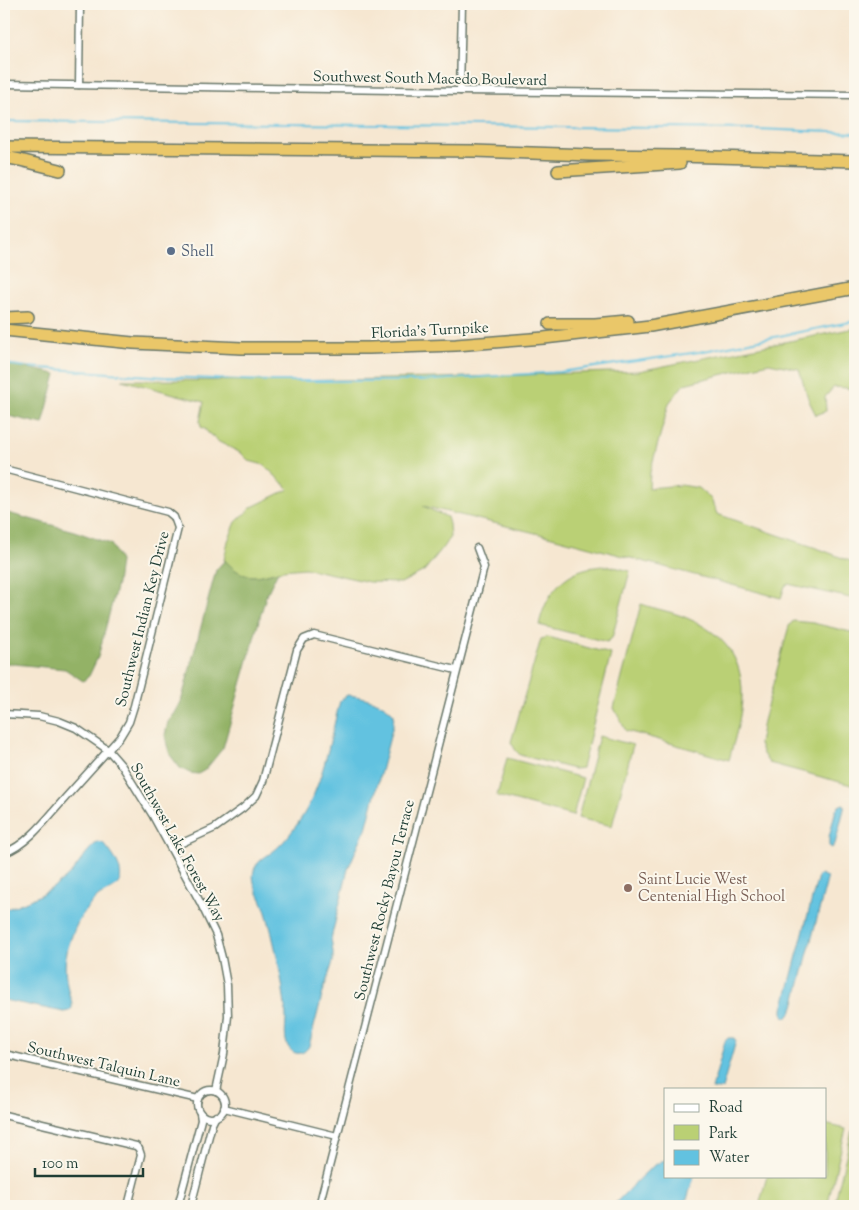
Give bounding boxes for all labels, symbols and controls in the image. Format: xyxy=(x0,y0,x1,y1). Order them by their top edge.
street label: Southwest South Macedo Boulevard xyxy=(313,67,548,92)
place label: Shell xyxy=(181,242,214,263)
marker: Shell xyxy=(165,245,177,257)
street label: Florida's Turnpike xyxy=(371,318,489,345)
street label: Southwest Indian Key Drive xyxy=(111,529,175,710)
street label: Southwest Lake Forest Way xyxy=(124,759,229,926)
street label: Southwest Rocky Bayou Terrace xyxy=(350,798,421,1003)
place label: Saint Lucie West Centenial High School xyxy=(638,870,785,908)
marker: Saint Lucie West Centenial High School xyxy=(622,882,634,894)
street label: Southwest Talquin Lane xyxy=(25,1038,182,1093)
legend xyxy=(664,1088,826,1178)
text: Road xyxy=(709,1098,743,1119)
text: Park xyxy=(709,1124,738,1145)
scale bar xyxy=(35,1145,142,1177)
text: Water xyxy=(709,1148,750,1169)
text: 100 m xyxy=(42,1154,79,1175)

